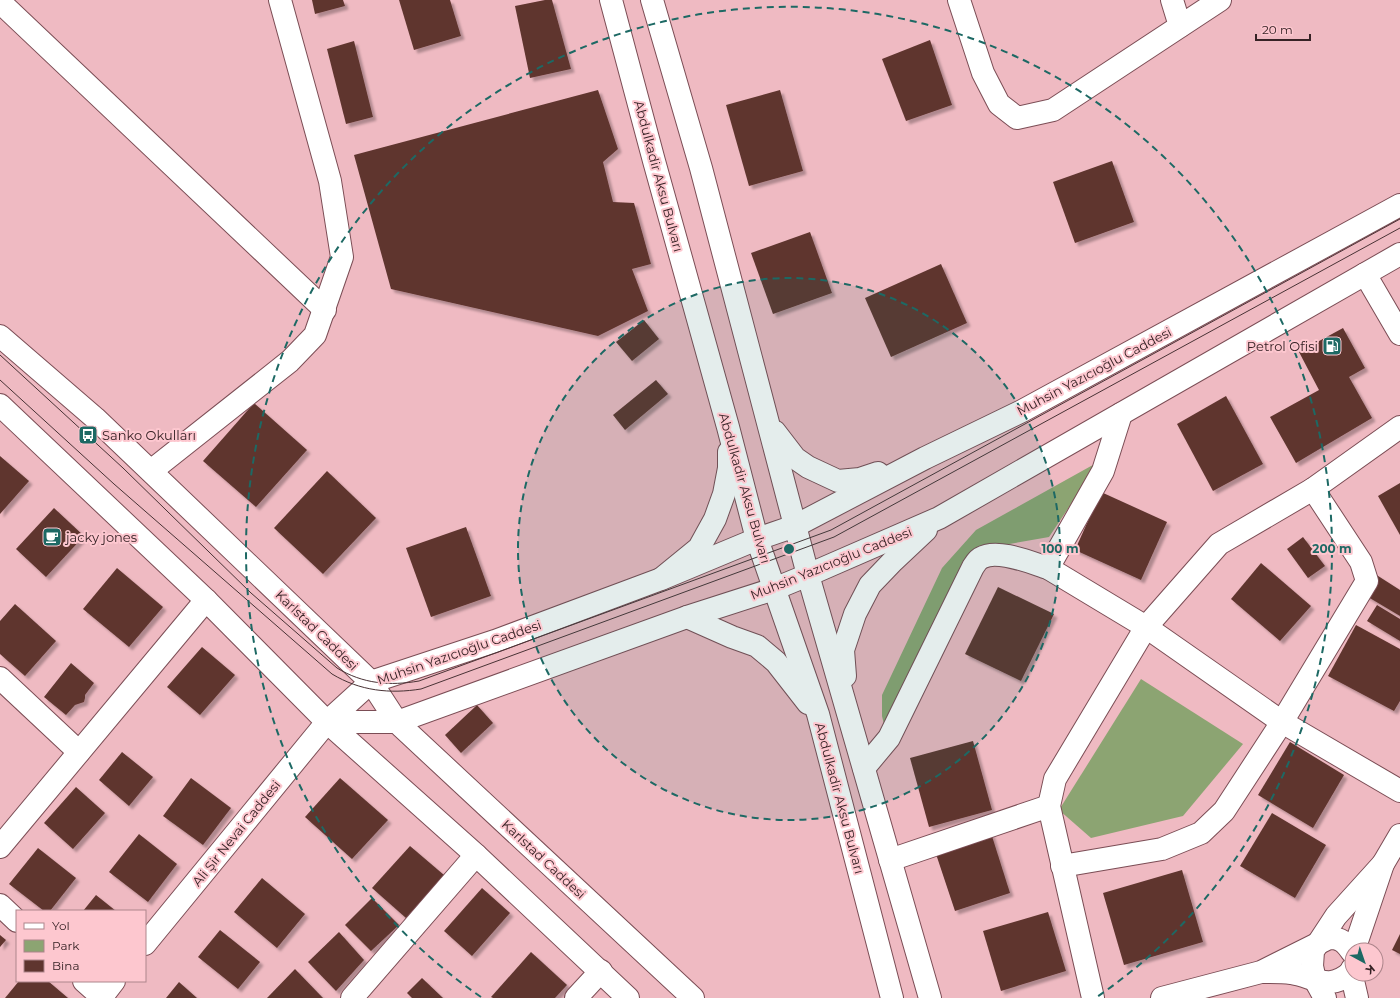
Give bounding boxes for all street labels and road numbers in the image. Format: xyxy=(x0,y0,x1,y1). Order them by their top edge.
street label: Abdulkadir Aksu Bulvarı xyxy=(631,99,687,253)
street label: Muhsin Yazıcıoğlu Caddesi xyxy=(1014,323,1174,419)
street label: Abdulkadir Aksu Bulvarı xyxy=(716,411,774,565)
street label: Muhsin Yazıcıoğlu Caddesi xyxy=(748,523,914,603)
street label: Karlstad Caddesi xyxy=(272,586,362,674)
street label: Muhsin Yazıcıoğlu Caddesi xyxy=(375,616,543,688)
street label: Abdulkadir Aksu Bulvarı xyxy=(812,721,868,875)
street label: Ali Şir Nevai Caddesi xyxy=(188,777,284,889)
street label: Karlstad Caddesi xyxy=(499,816,589,902)

